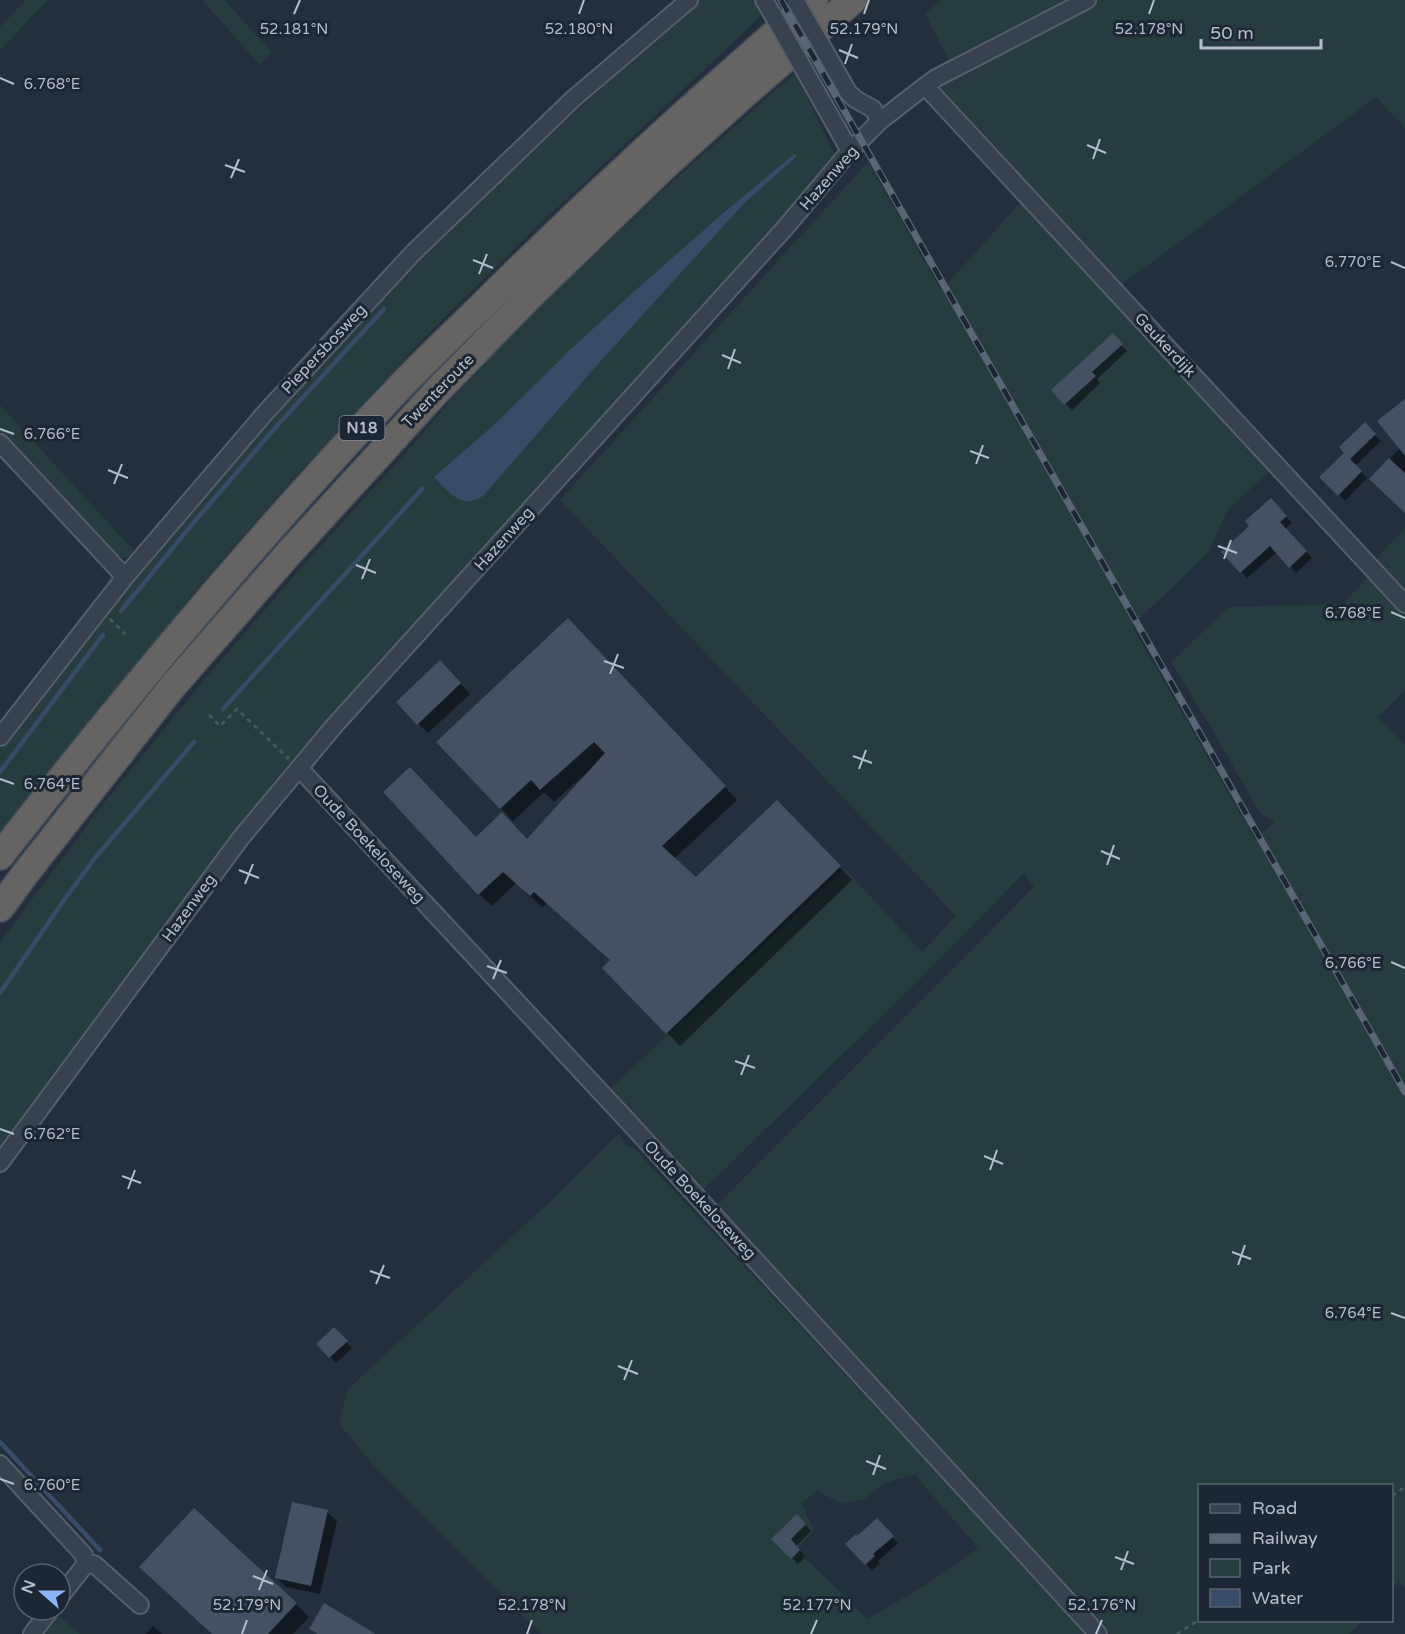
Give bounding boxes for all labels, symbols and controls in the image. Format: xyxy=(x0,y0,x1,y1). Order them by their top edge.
scale bar xyxy=(1201,12,1321,50)
text: 52.181°N xyxy=(260,20,328,38)
text: 52.180°N xyxy=(545,20,613,38)
text: 52.179°N xyxy=(830,20,898,38)
text: 52.178°N xyxy=(1115,20,1183,38)
text: 50 m xyxy=(1210,22,1254,44)
text: 6.768°E xyxy=(24,75,80,93)
street label: Hazenweg xyxy=(795,141,863,215)
text: 6.770°E xyxy=(1325,253,1381,271)
street label: Piepersbosweg xyxy=(277,300,371,398)
street label: Geukerdijk xyxy=(1130,308,1200,382)
street label: Twenteroute xyxy=(398,350,478,432)
road number: N18 xyxy=(340,416,385,440)
text: 6.766°E xyxy=(24,425,80,443)
street label: Hazenweg xyxy=(470,503,538,575)
text: 6.768°E xyxy=(1325,604,1381,622)
text: 6.764°E xyxy=(24,775,80,793)
street label: Oude Boekeloseweg xyxy=(309,780,429,908)
street label: Hazenweg xyxy=(158,870,220,946)
text: 6.766°E xyxy=(1325,954,1381,972)
text: 6.762°E xyxy=(24,1125,80,1143)
street label: Oude Boekeloseweg xyxy=(640,1136,760,1264)
text: 6.764°E xyxy=(1325,1304,1381,1322)
text: 6.760°E xyxy=(24,1476,80,1494)
legend xyxy=(1198,1484,1393,1622)
text: Road xyxy=(1252,1497,1297,1519)
text: Railway xyxy=(1252,1527,1318,1549)
text: Park xyxy=(1252,1557,1291,1579)
north arrow xyxy=(12,1562,72,1622)
text: N xyxy=(17,1577,41,1597)
text: Water xyxy=(1252,1587,1303,1609)
text: 52.179°N xyxy=(213,1596,281,1614)
text: 52.178°N xyxy=(498,1596,566,1614)
text: 52.177°N xyxy=(782,1596,852,1614)
text: 52.176°N xyxy=(1068,1596,1136,1614)

